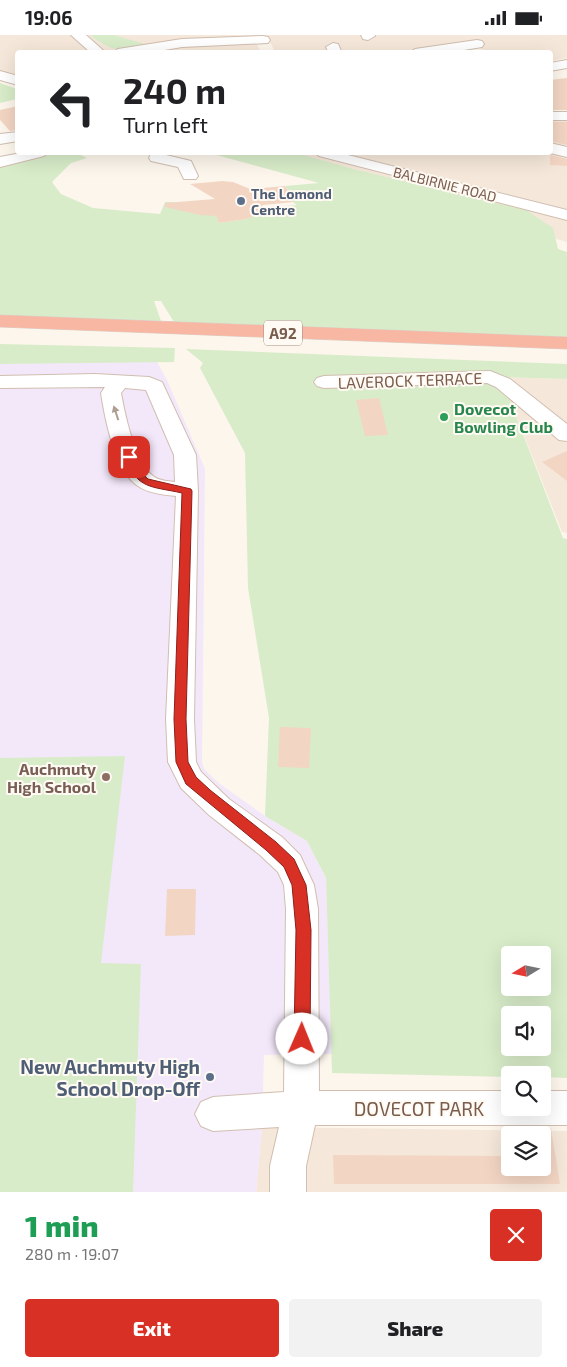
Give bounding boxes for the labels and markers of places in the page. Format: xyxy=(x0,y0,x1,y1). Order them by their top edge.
place label: The Lomond Centre xyxy=(251,185,332,218)
marker: The Lomond Centre xyxy=(235,195,247,207)
place label: Dovecot Bowling Club xyxy=(454,399,553,436)
marker: Dovecot Bowling Club xyxy=(438,411,450,423)
pin xyxy=(108,436,150,478)
place label: Auchmuty High School xyxy=(7,759,97,796)
marker: Auchmuty High School xyxy=(100,771,112,783)
place label: New Auchmuty High School Drop-Off xyxy=(20,1055,201,1100)
marker: New Auchmuty High School Drop-Off xyxy=(204,1071,216,1083)

